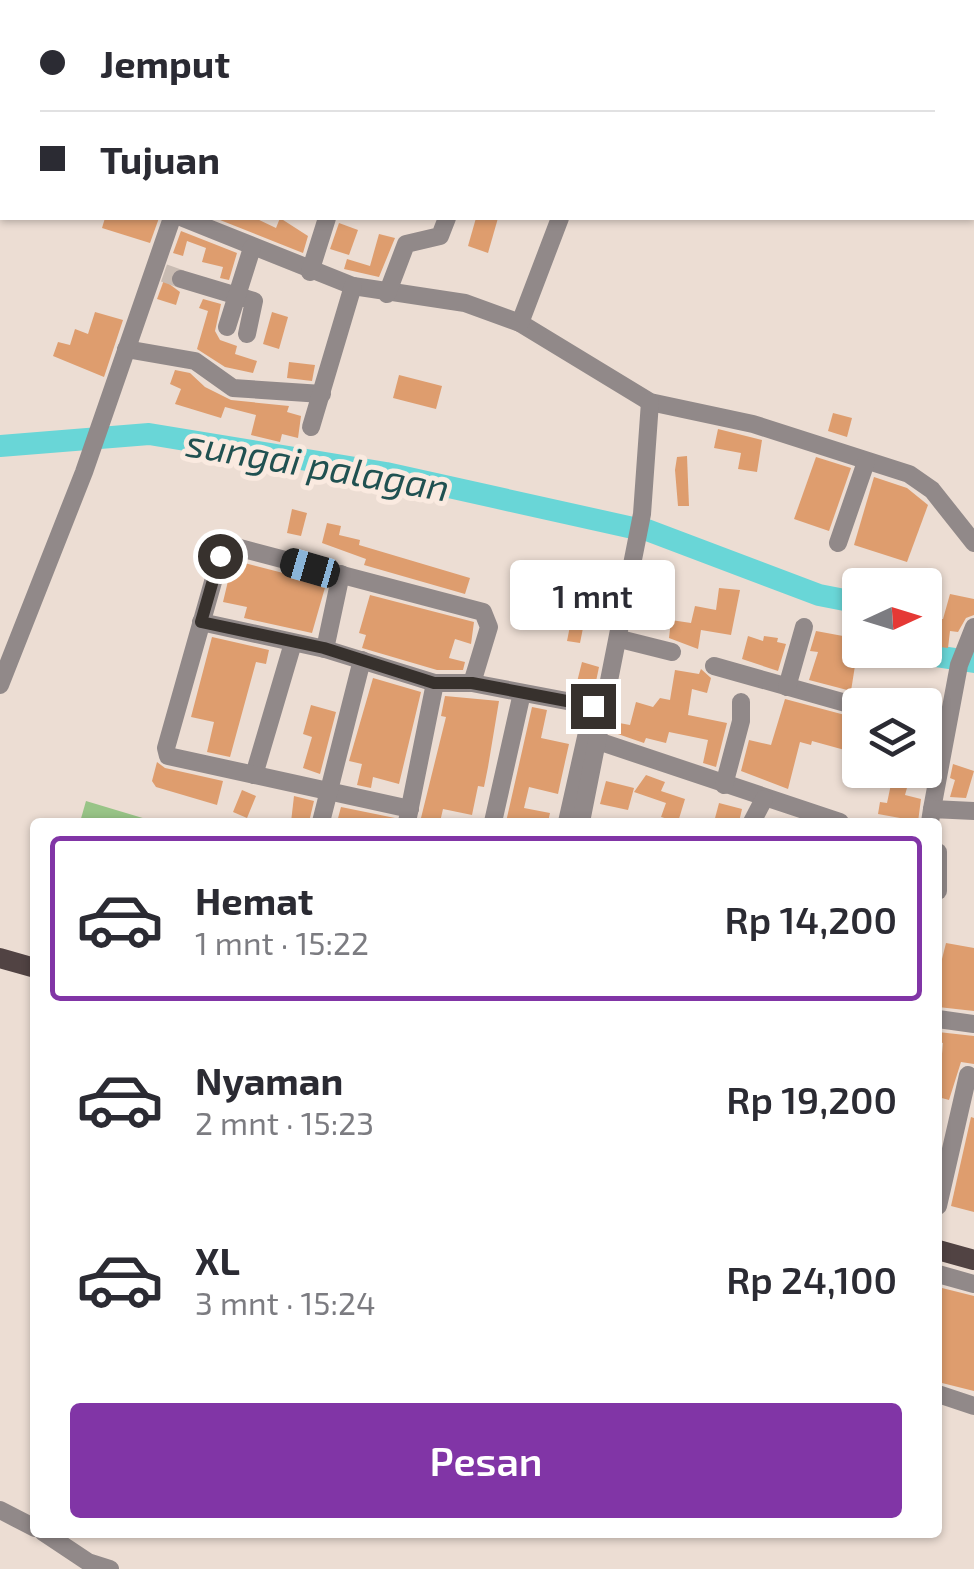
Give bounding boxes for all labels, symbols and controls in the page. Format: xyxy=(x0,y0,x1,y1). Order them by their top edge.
text: Jemput xyxy=(100,40,230,86)
text: Tujuan xyxy=(100,136,220,182)
water label: sungai palagan xyxy=(183,418,453,510)
route start xyxy=(198,534,243,579)
car xyxy=(277,545,343,591)
callout: 1 mnt xyxy=(510,561,676,631)
north arrow xyxy=(842,568,942,668)
map controls xyxy=(842,568,942,788)
text: 1 mnt xyxy=(552,576,633,614)
route end xyxy=(571,684,616,729)
button: layers xyxy=(842,688,942,788)
icon: car xyxy=(75,874,165,964)
text: Hemat xyxy=(195,877,313,923)
text: Rp 14,200 xyxy=(725,896,897,942)
text: 1 mnt · 15:22 xyxy=(195,923,369,961)
icon: car xyxy=(75,1054,165,1144)
text: Nyaman xyxy=(195,1057,343,1103)
text: Rp 19,200 xyxy=(726,1076,897,1122)
text: 2 mnt · 15:23 xyxy=(195,1103,374,1141)
icon: car xyxy=(75,1234,165,1324)
text: XL xyxy=(195,1237,240,1283)
text: Rp 24,100 xyxy=(726,1256,897,1302)
text: 3 mnt · 15:24 xyxy=(195,1283,376,1321)
button: Pesan xyxy=(70,1403,902,1518)

